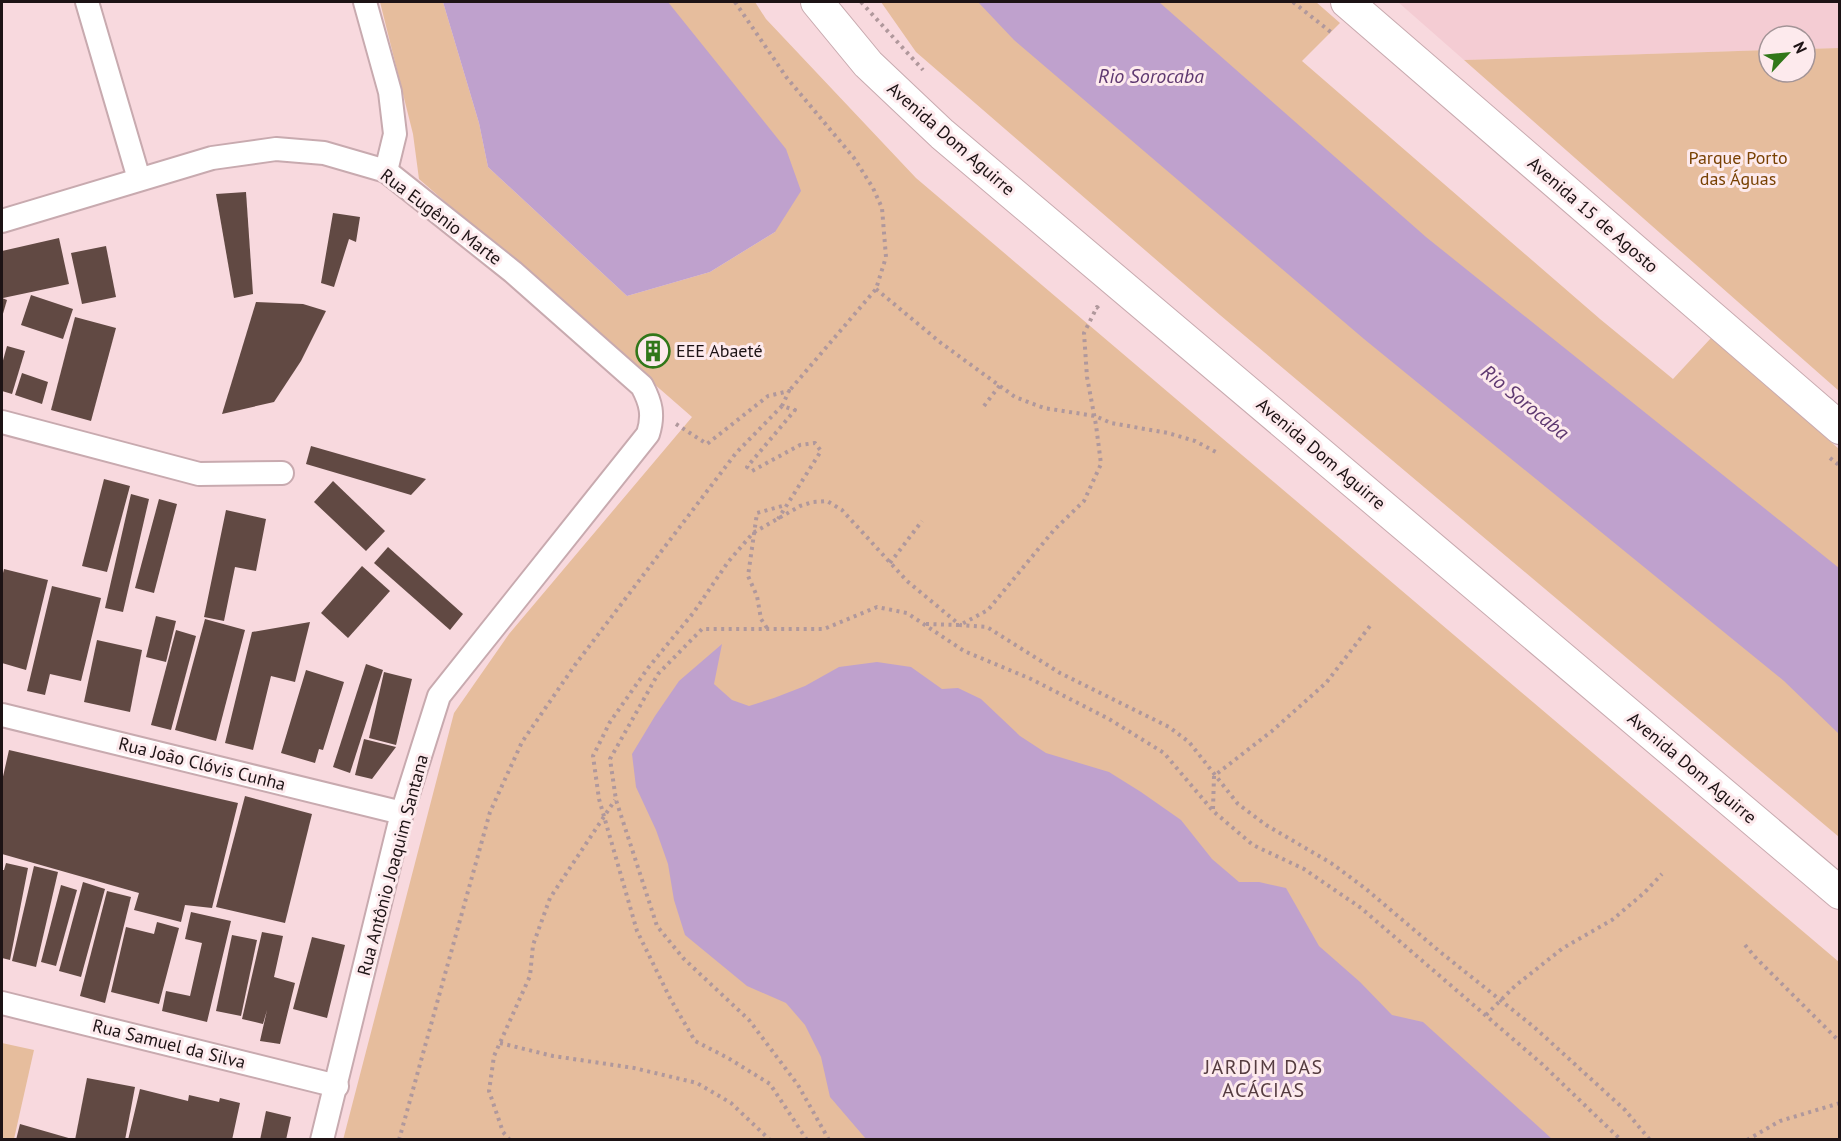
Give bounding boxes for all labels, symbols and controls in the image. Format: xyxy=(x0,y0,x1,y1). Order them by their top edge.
north arrow xyxy=(1757,24,1817,84)
text: N xyxy=(1789,38,1812,57)
water label: Rio Sorocaba xyxy=(1098,63,1204,89)
street label: Avenida Dom Aguirre xyxy=(883,77,1020,200)
park label: Parque Porto das Águas xyxy=(1688,146,1788,190)
street label: Avenida 15 de Agosto xyxy=(1523,152,1663,278)
street label: Rua Eugênio Marte xyxy=(376,163,507,270)
building icon: EEE Abaeté xyxy=(635,333,671,369)
place label: EEE Abaeté xyxy=(676,339,763,362)
water label: Rio Sorocaba xyxy=(1476,359,1574,446)
street label: Avenida Dom Aguirre xyxy=(1252,393,1391,514)
street label: Avenida Dom Aguirre xyxy=(1623,707,1762,828)
street label: Rua João Clóvis Cunha xyxy=(116,732,288,795)
street label: Rua Antônio Joaquim Santana xyxy=(352,752,433,978)
street label: Rua Samuel da Silva xyxy=(90,1013,248,1074)
district label: JARDIM DAS ACÁCIAS xyxy=(1203,1054,1324,1103)

